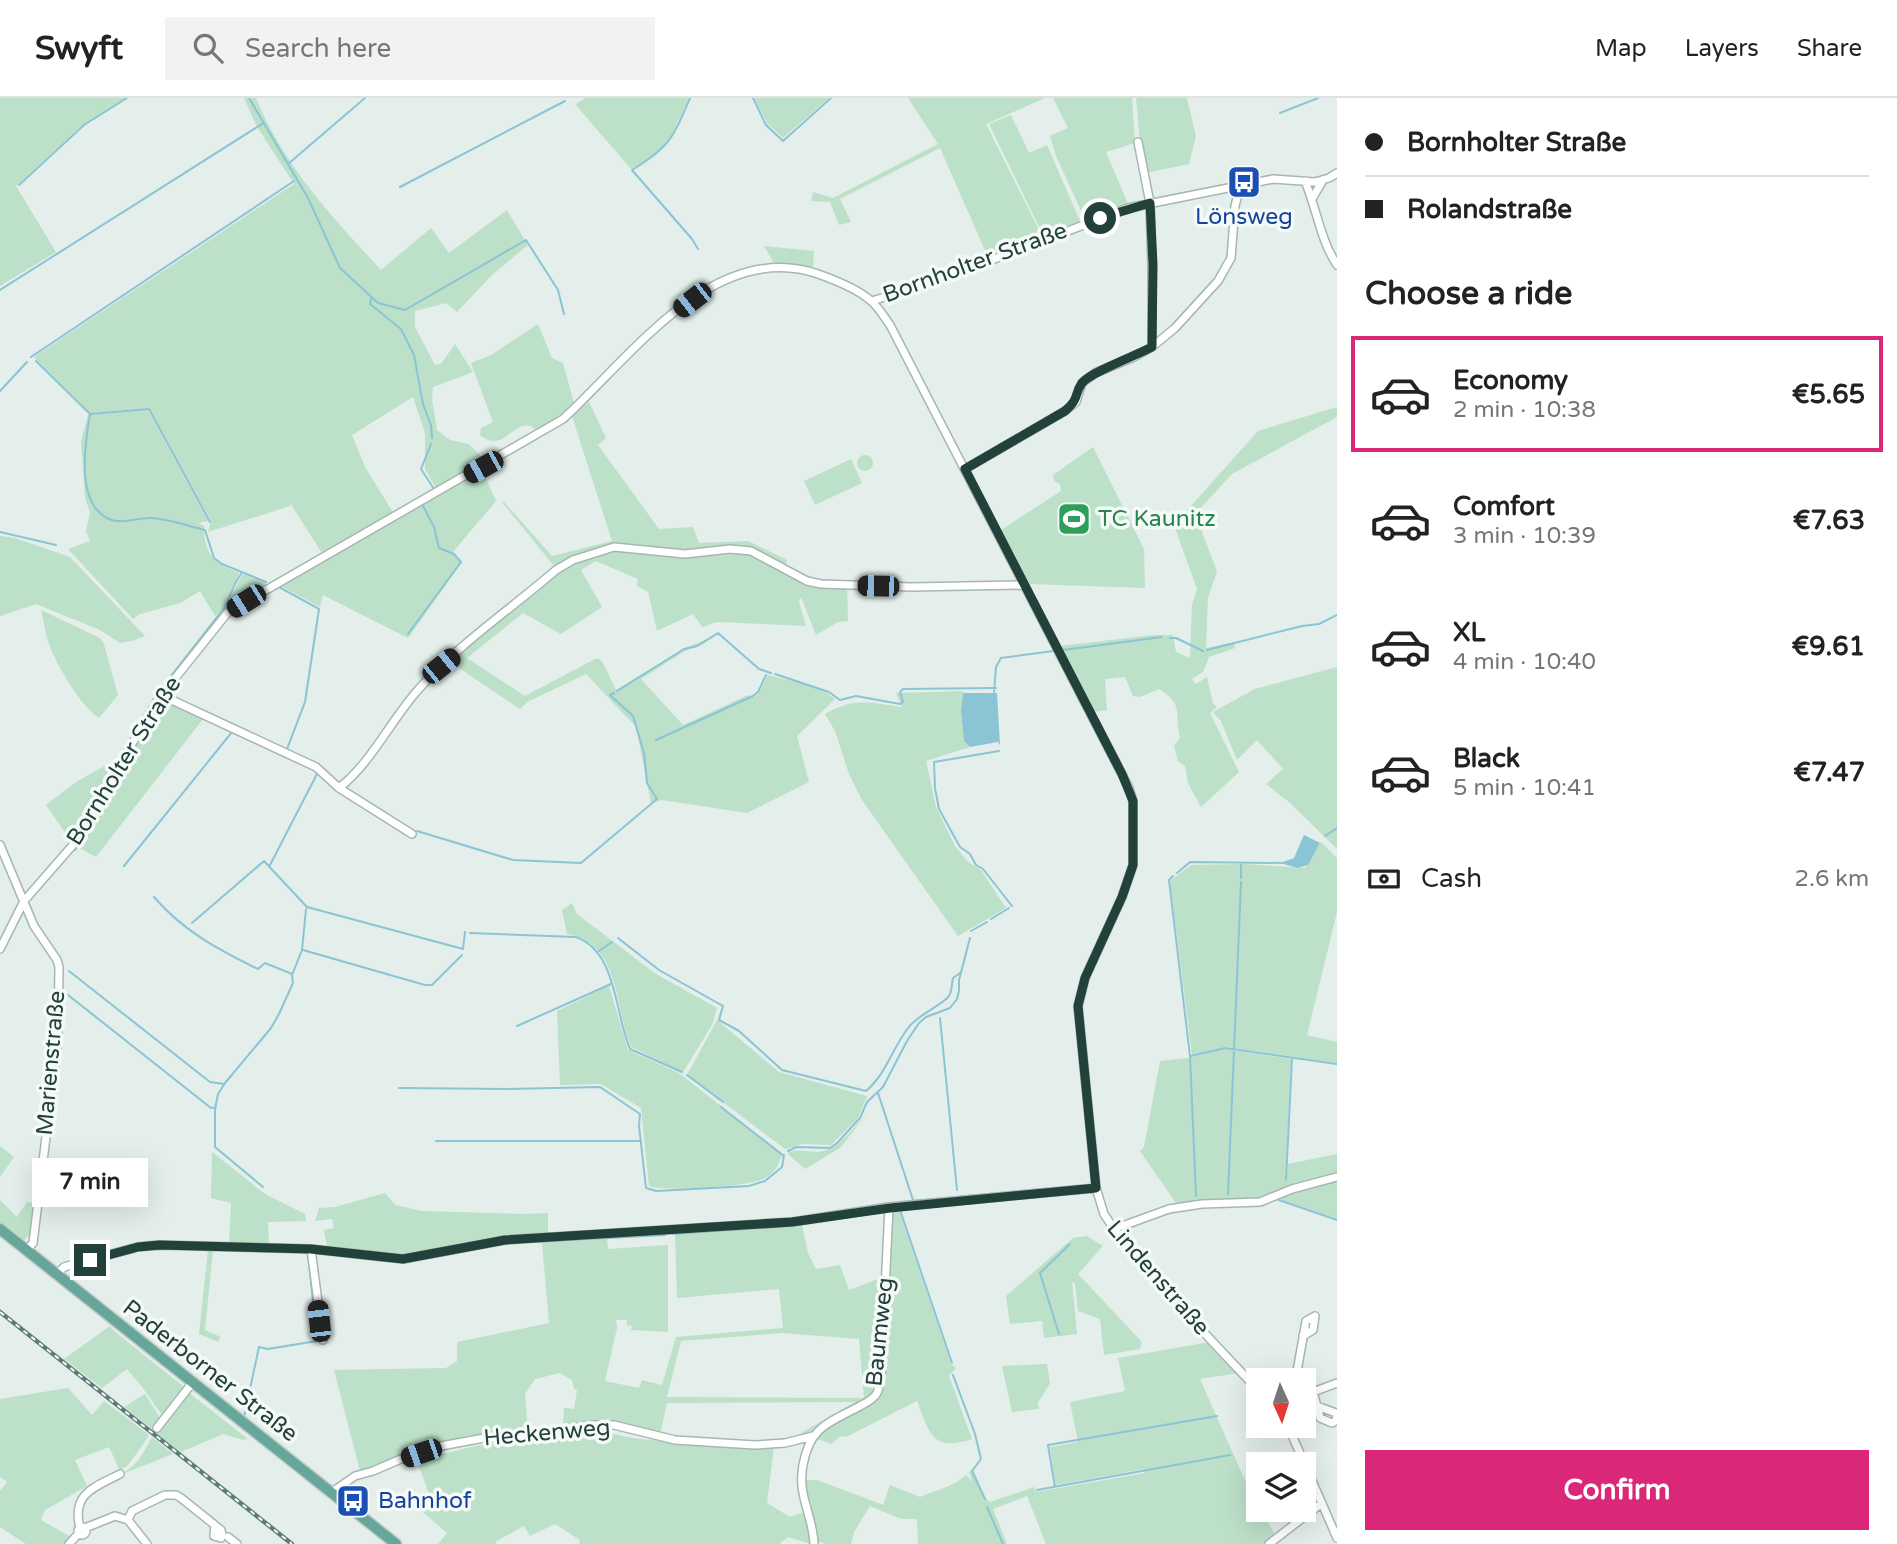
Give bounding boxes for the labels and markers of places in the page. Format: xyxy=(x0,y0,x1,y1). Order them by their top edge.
bus stop icon: Lönsweg xyxy=(1225,163,1263,201)
place label: Lönsweg xyxy=(1195,203,1293,231)
sports icon: TC Kaunitz xyxy=(1055,500,1093,538)
place label: TC Kaunitz xyxy=(1098,505,1216,533)
bus stop icon: Bahnhof xyxy=(334,1482,372,1520)
place label: Bahnhof xyxy=(378,1487,472,1515)

